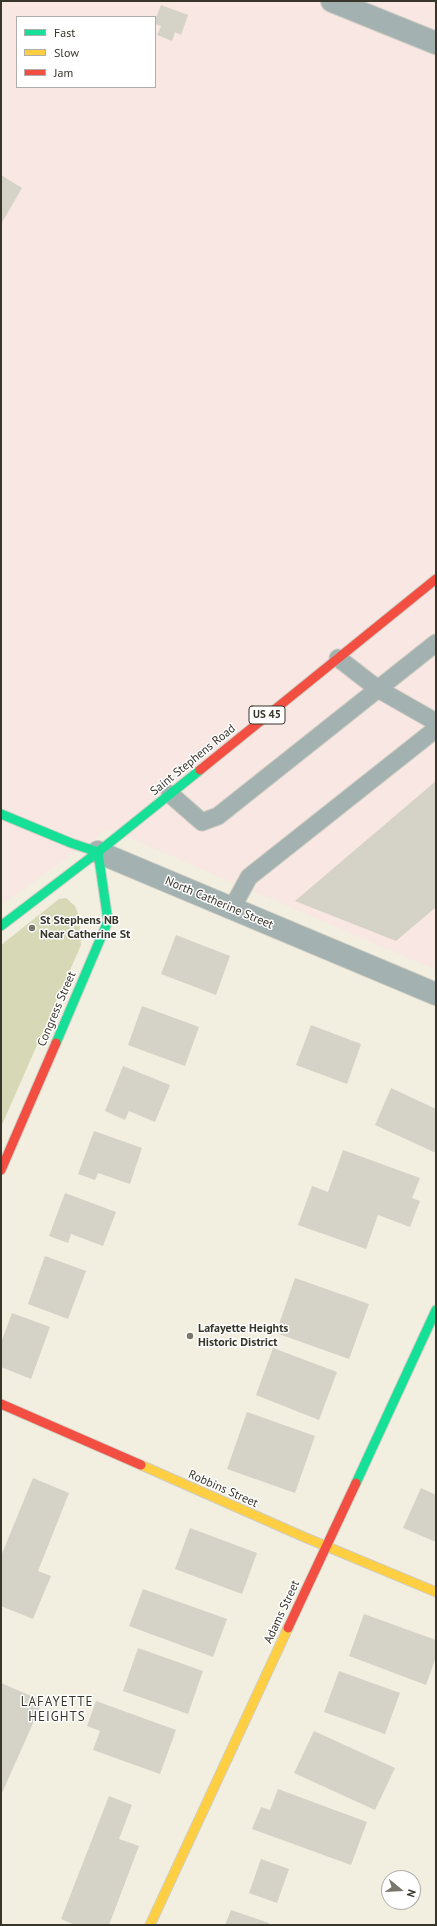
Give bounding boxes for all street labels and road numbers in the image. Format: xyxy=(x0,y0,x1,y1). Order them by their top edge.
road number: US 45 xyxy=(249,706,285,724)
street label: Saint Stephens Road xyxy=(148,721,238,799)
street label: North Catherine Street xyxy=(163,874,275,932)
street label: Congress Street xyxy=(35,969,79,1049)
street label: Robbins Street xyxy=(186,1467,260,1511)
street label: Adams Street xyxy=(261,1578,303,1646)

